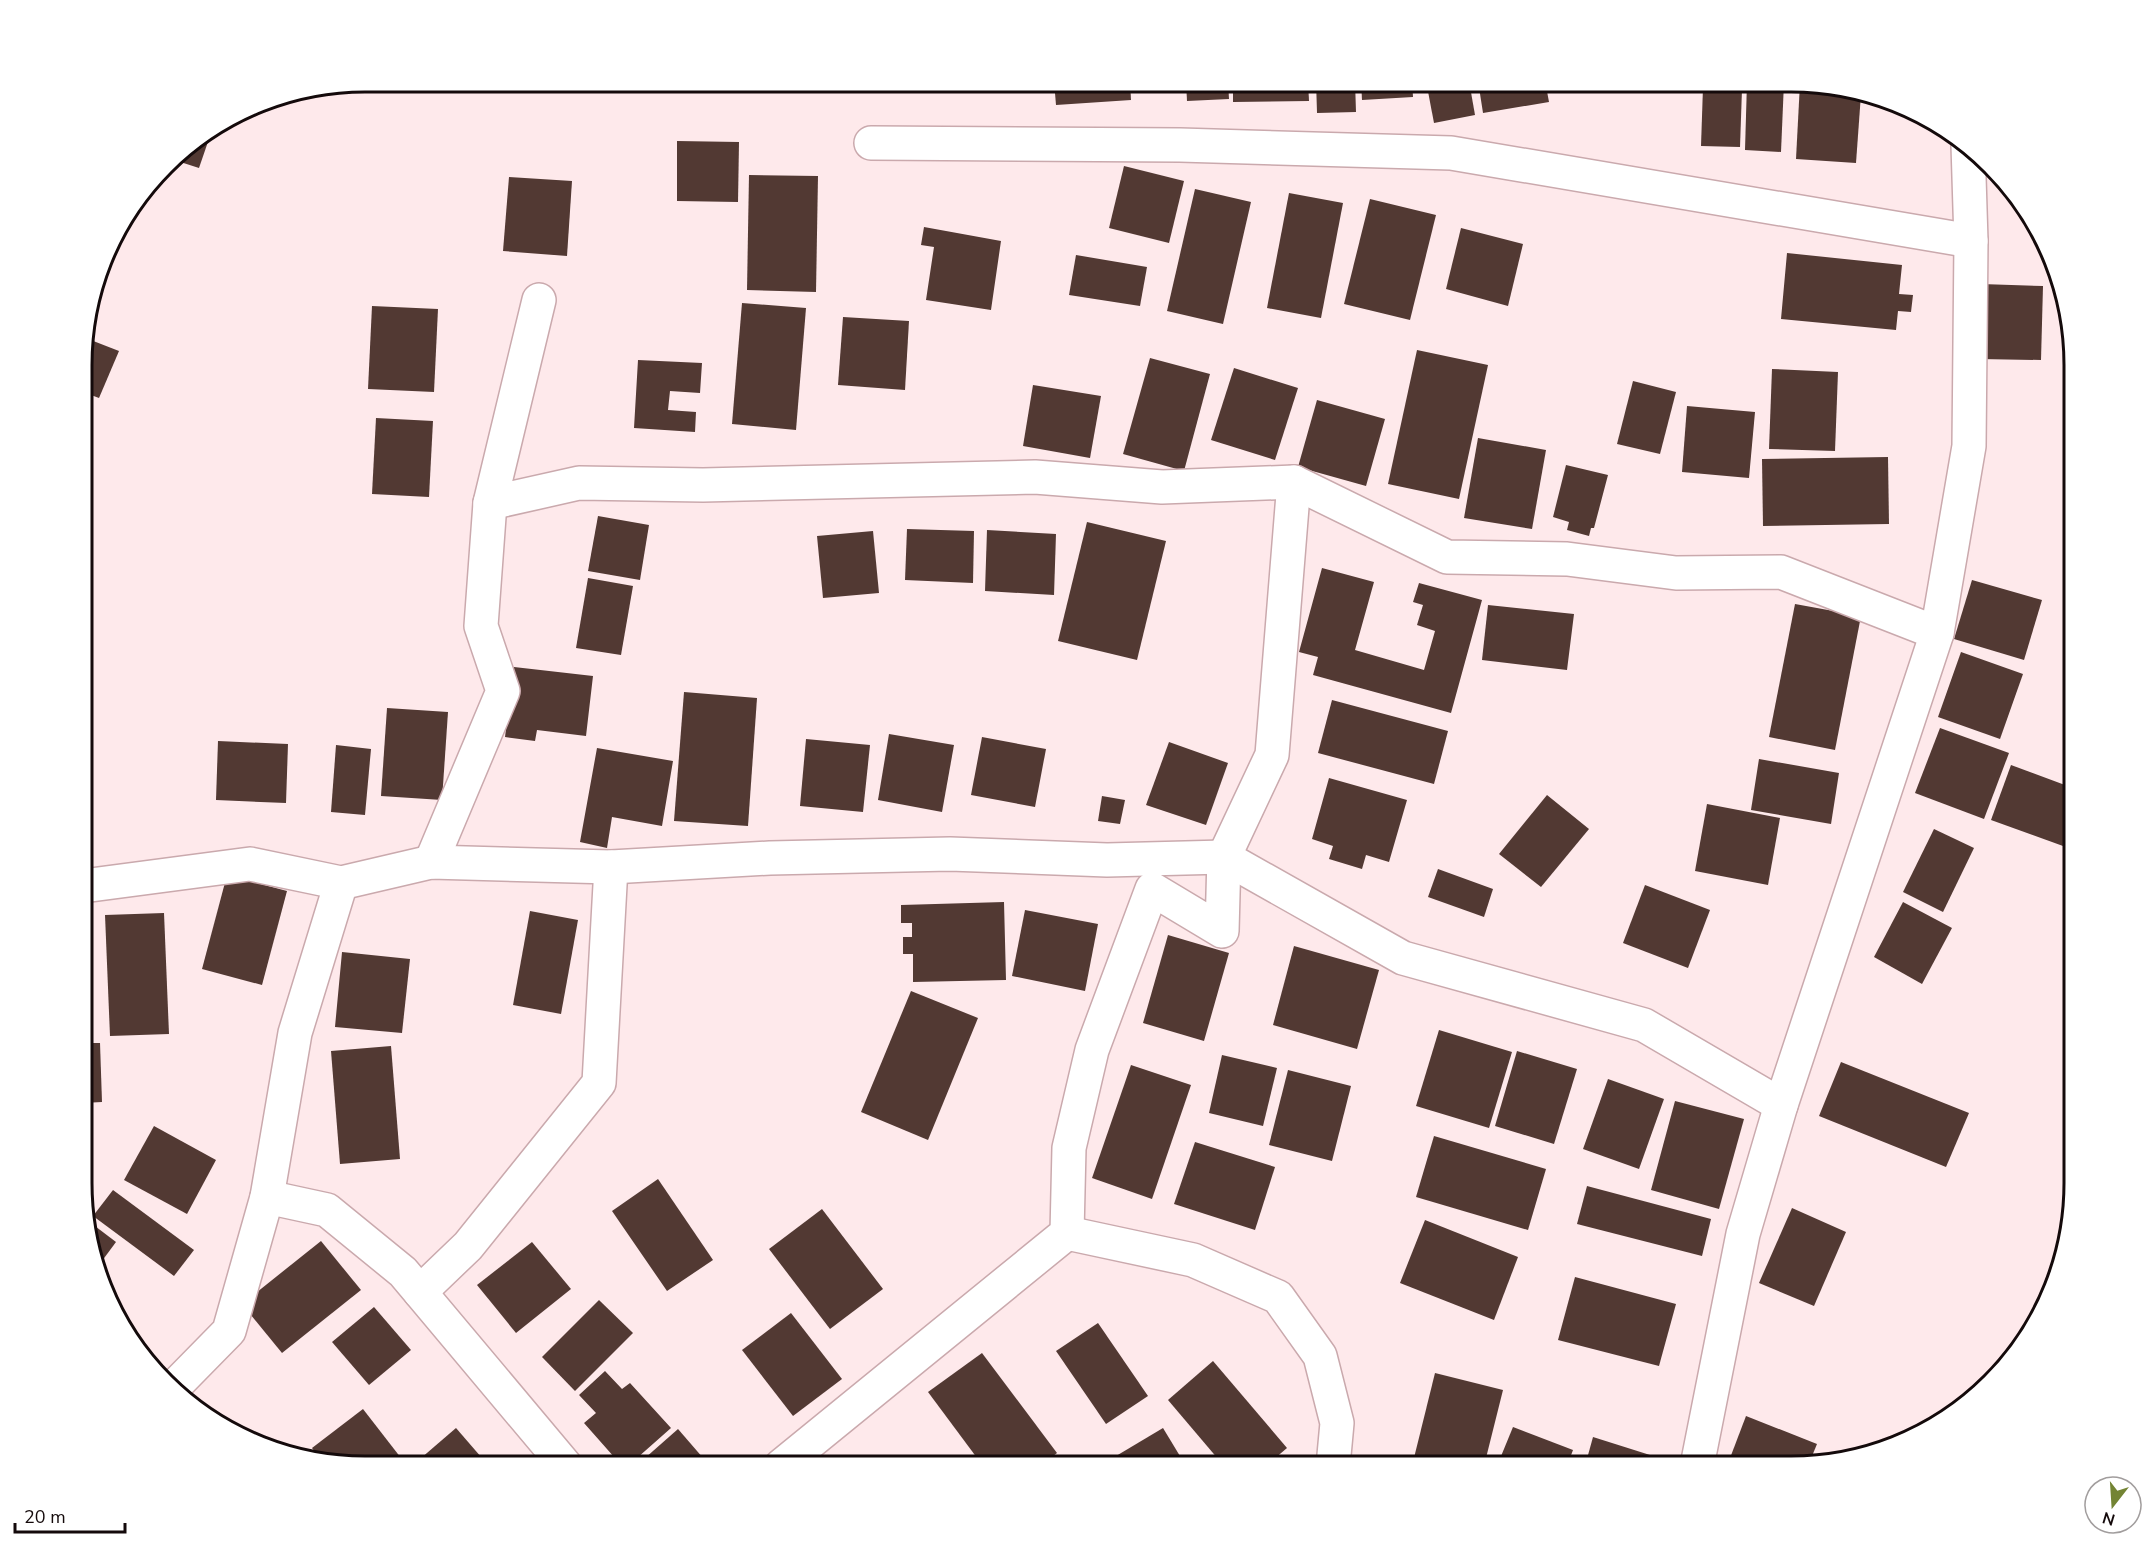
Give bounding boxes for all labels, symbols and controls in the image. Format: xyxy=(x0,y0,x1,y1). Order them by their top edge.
north arrow xyxy=(2083,1475,2143,1535)
scale bar xyxy=(15,1496,124,1534)
text: 20 m xyxy=(24,1505,66,1529)
text: N xyxy=(2100,1506,2118,1531)

